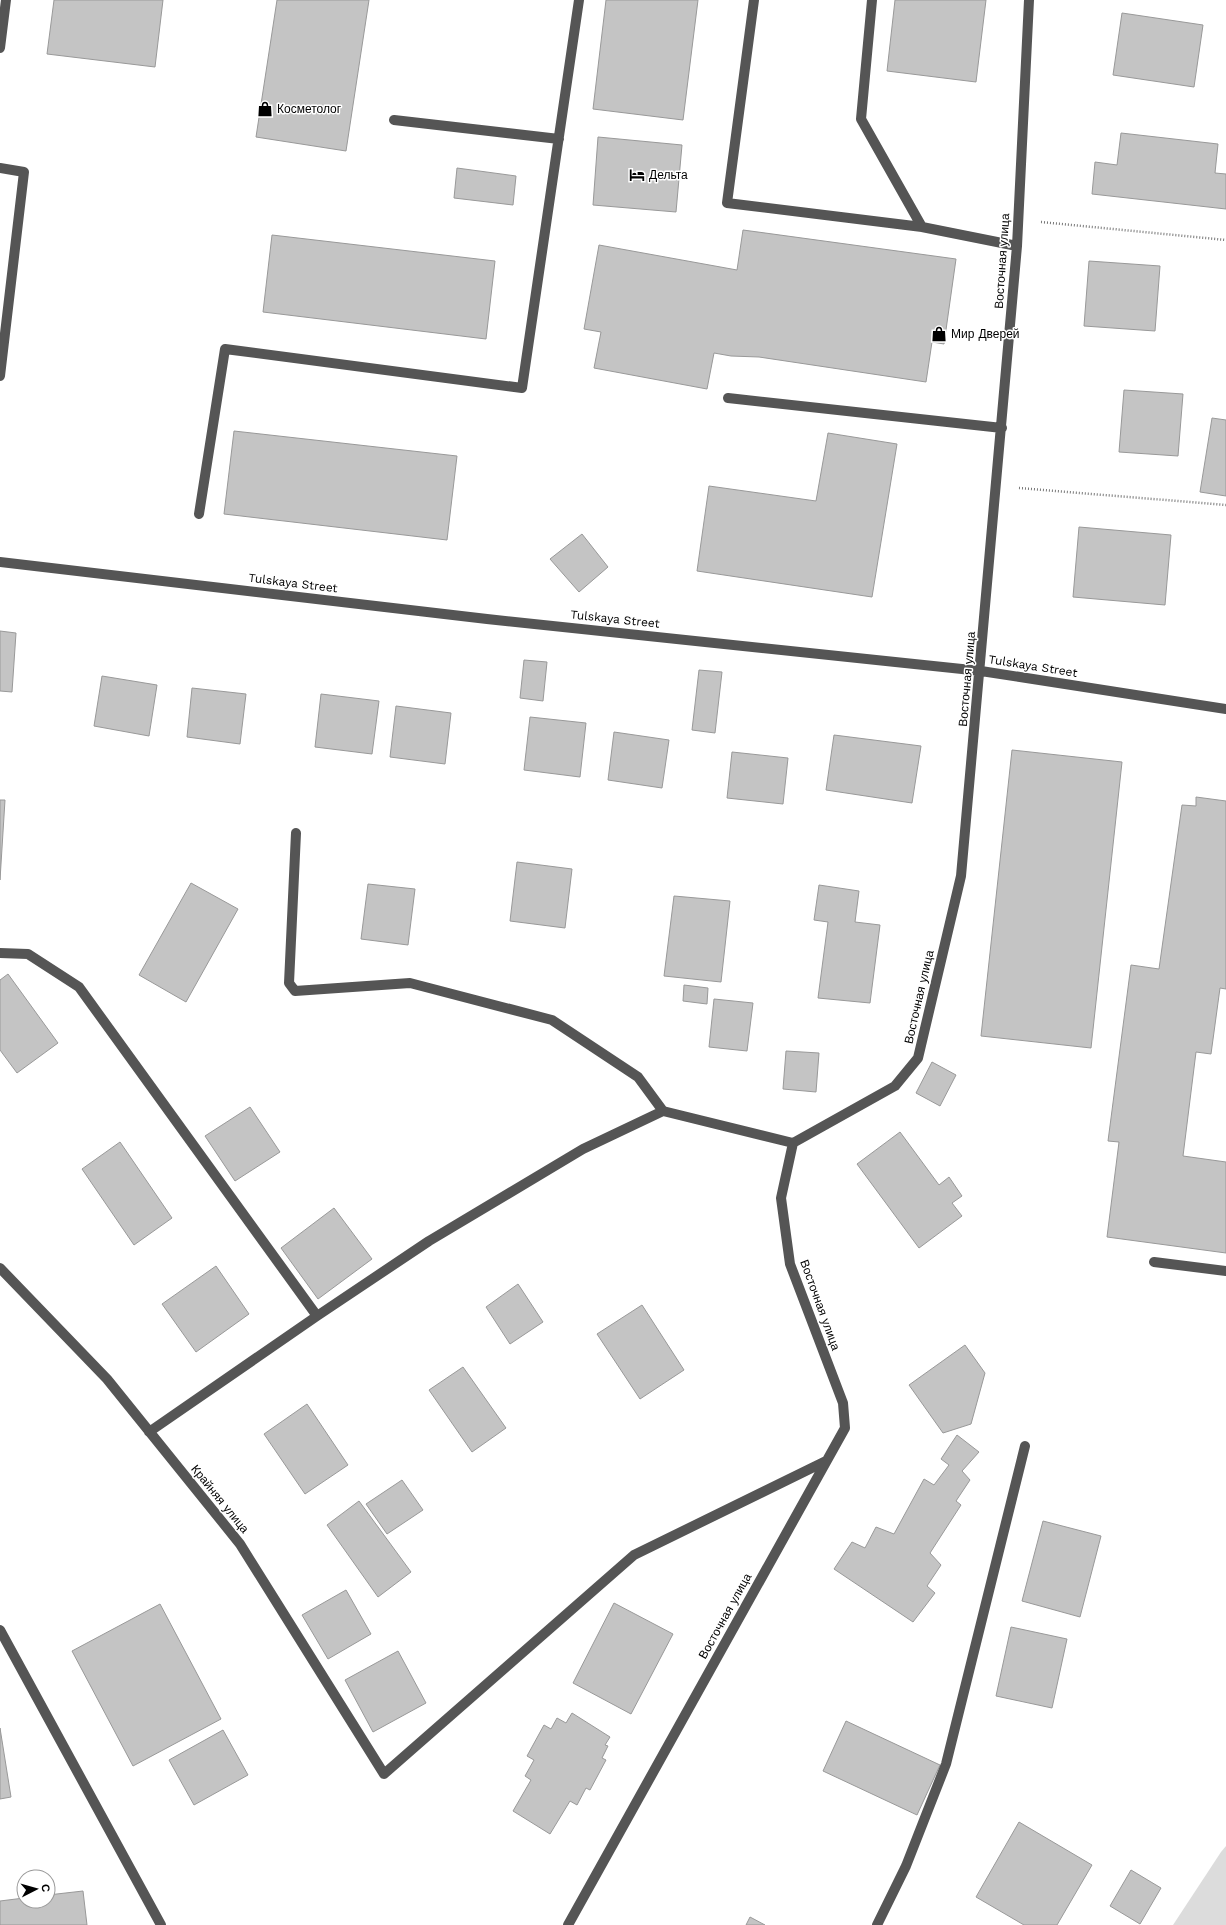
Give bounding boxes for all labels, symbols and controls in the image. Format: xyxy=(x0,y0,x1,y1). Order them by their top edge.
shop icon: Косметолог xyxy=(256,100,274,118)
place label: Косметолог xyxy=(277,102,342,116)
hotel icon: Дельта xyxy=(628,166,646,184)
place label: Дельта xyxy=(649,168,688,182)
street label: Восточная улица xyxy=(992,213,1012,309)
shop icon: Мир Дверей xyxy=(930,325,948,343)
place label: Мир Дверей xyxy=(951,327,1020,341)
street label: Tulskaya Street xyxy=(248,571,338,595)
street label: Tulskaya Street xyxy=(570,607,660,631)
street label: Восточная улица xyxy=(956,630,978,727)
street label: Tulskaya Street xyxy=(988,652,1078,680)
street label: Восточная улица xyxy=(901,949,937,1045)
street label: Восточная улица xyxy=(797,1258,843,1353)
street label: Крайняя улица xyxy=(188,1462,252,1536)
street label: Восточная улица xyxy=(696,1571,754,1661)
north arrow xyxy=(16,1869,56,1909)
text: С xyxy=(39,1883,52,1893)

